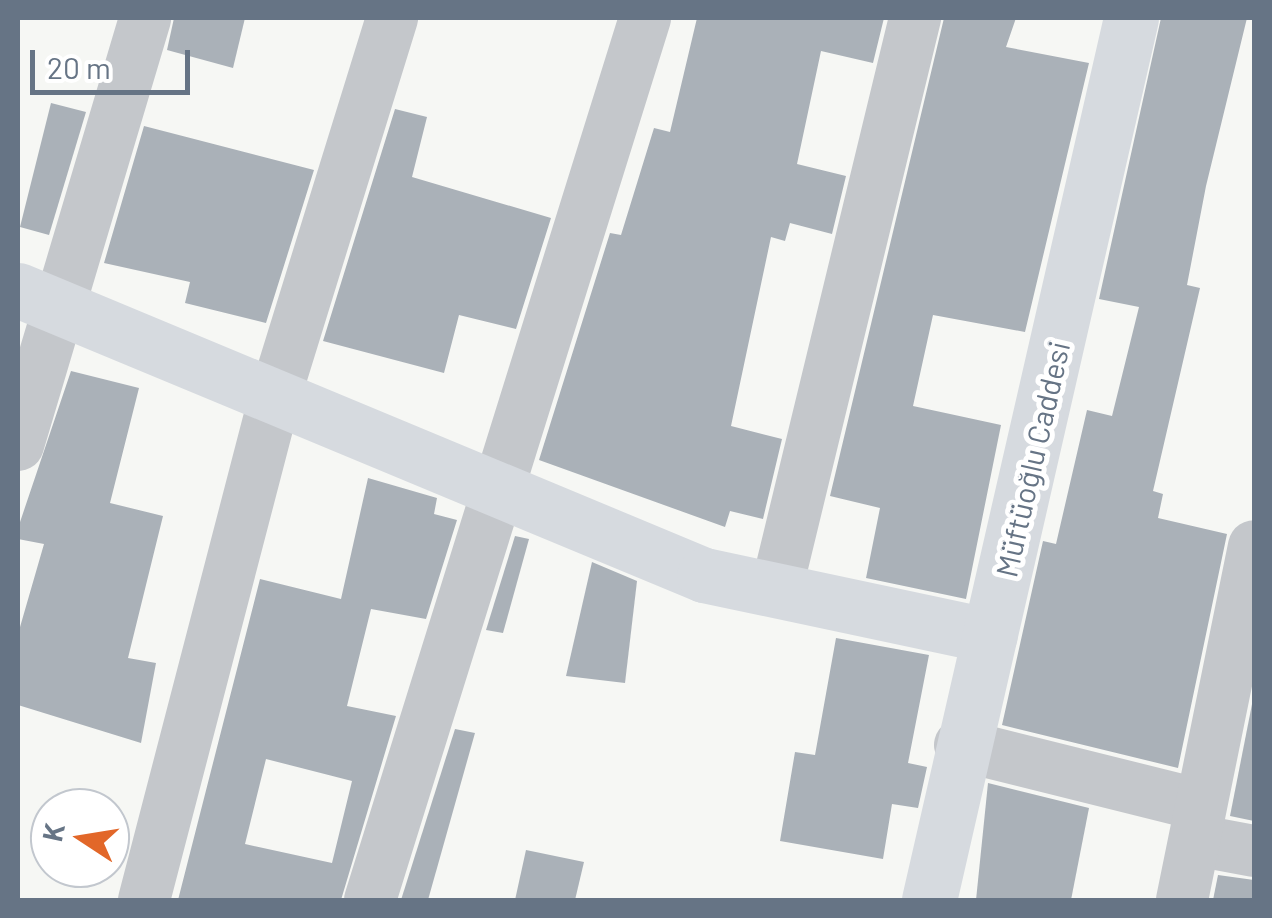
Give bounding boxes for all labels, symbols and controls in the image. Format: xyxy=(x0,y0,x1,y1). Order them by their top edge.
scale bar xyxy=(35,30,195,92)
text: 20 m xyxy=(47,49,111,85)
street label: Müftüoğlu Caddesi xyxy=(987,338,1077,580)
north arrow xyxy=(30,788,130,888)
text: K xyxy=(34,820,71,844)

